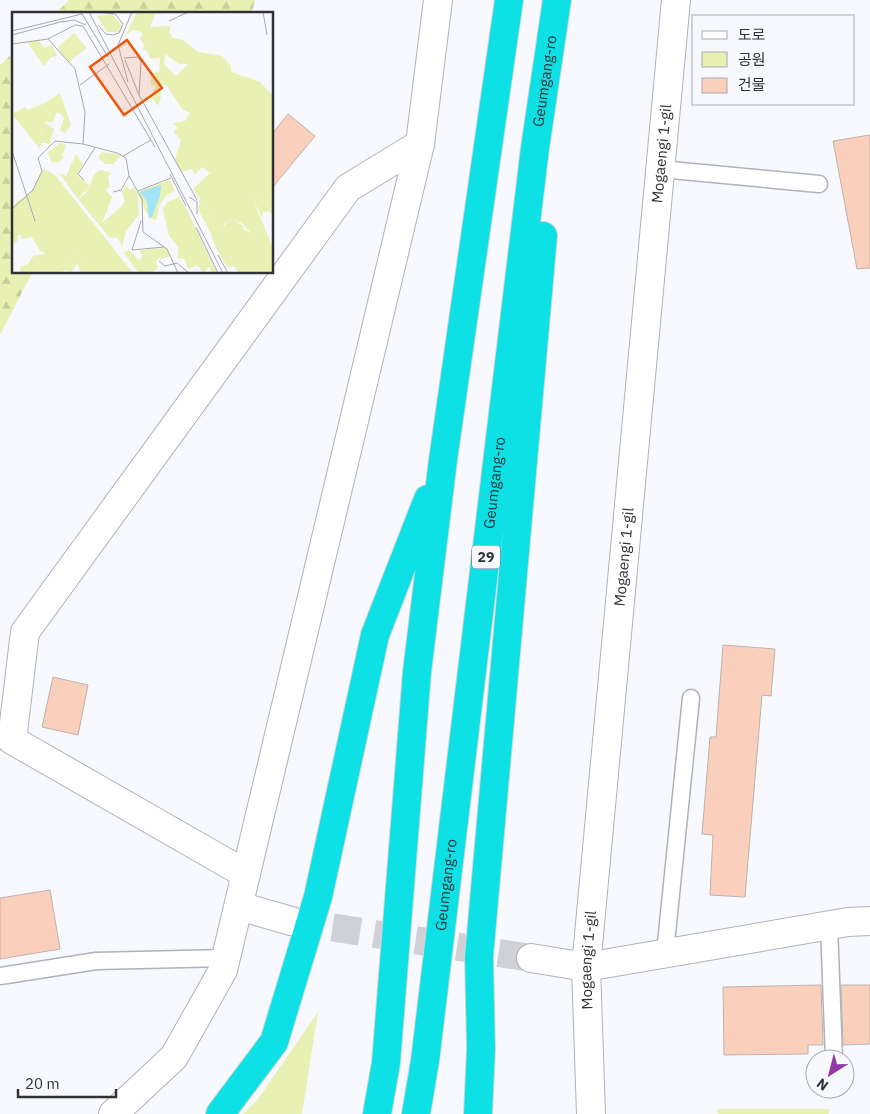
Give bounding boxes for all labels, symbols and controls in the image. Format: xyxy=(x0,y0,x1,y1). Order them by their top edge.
inset map xyxy=(12,12,274,274)
legend xyxy=(692,15,855,105)
text: 도로 xyxy=(738,25,766,44)
street label: Geumgang-ro xyxy=(528,34,561,128)
text: 공원 xyxy=(738,50,766,69)
text: 건물 xyxy=(738,75,766,94)
street label: Mogaengi 1-gil xyxy=(647,103,675,204)
street label: Geumgang-ro xyxy=(479,436,509,530)
street label: Mogaengi 1-gil xyxy=(610,506,638,607)
road number: 29 xyxy=(472,546,500,568)
street label: Geumgang-ro xyxy=(431,838,461,932)
street label: Mogaengi 1-gil xyxy=(576,910,600,1010)
north arrow xyxy=(805,1049,855,1099)
scale bar xyxy=(18,1066,115,1098)
text: 20 m xyxy=(25,1074,60,1093)
text: N xyxy=(813,1074,832,1095)

